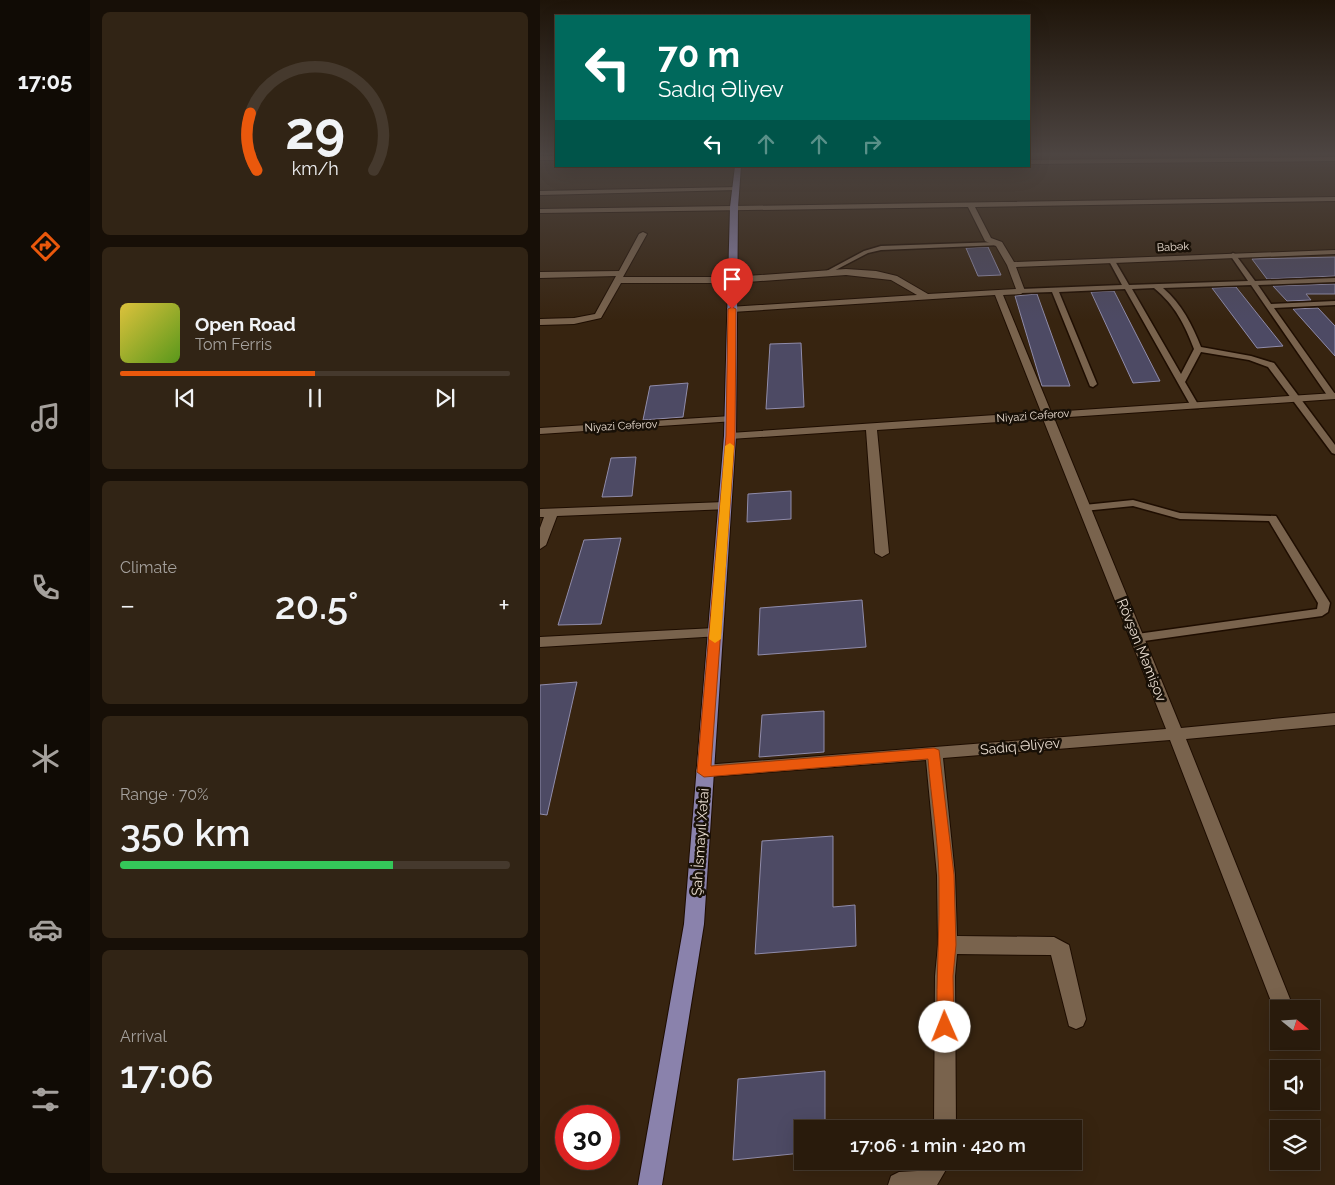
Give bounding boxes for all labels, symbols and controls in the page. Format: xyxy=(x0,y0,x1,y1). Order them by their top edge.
text: 70 m xyxy=(658,34,740,75)
icon: left xyxy=(575,35,640,100)
text: 17:05 xyxy=(18,68,72,94)
text: Sadıq Əliyev xyxy=(658,76,784,102)
text: 29 xyxy=(285,100,345,161)
icon: left xyxy=(699,130,727,158)
icon: ahead xyxy=(752,130,780,158)
icon: ahead xyxy=(805,130,833,158)
icon: right xyxy=(858,130,886,158)
text: km/h xyxy=(291,158,339,179)
icon: directions xyxy=(28,229,63,264)
street label: Babək xyxy=(1156,240,1190,254)
pin xyxy=(711,258,753,309)
icon: arrive xyxy=(718,265,746,293)
text: Open Road xyxy=(195,313,296,335)
text: Tom Ferris xyxy=(195,335,272,354)
icon: previous xyxy=(171,384,199,412)
icon: pause xyxy=(301,384,329,412)
icon: next xyxy=(431,384,459,412)
icon: music xyxy=(28,400,63,435)
street label: Niyazi Cəfərov xyxy=(996,407,1070,425)
street label: Niyazi Cəfərov xyxy=(584,418,658,434)
text: Climate xyxy=(120,558,177,577)
icon: phone xyxy=(28,570,63,605)
text: 20.5° xyxy=(275,583,359,628)
text: − xyxy=(120,589,135,622)
text: + xyxy=(498,589,510,622)
street label: Rövşən Məmişov xyxy=(1114,596,1170,704)
street label: Sadıq Əliyev xyxy=(979,734,1061,757)
icon: climate xyxy=(28,741,63,776)
text: Range · 70% xyxy=(120,785,209,804)
street label: Şah İsmayıl Xətai xyxy=(686,788,712,896)
text: 350 km xyxy=(120,810,251,855)
icon: car xyxy=(28,912,63,947)
position arrow xyxy=(918,1000,970,1052)
north arrow xyxy=(1270,1000,1320,1050)
map controls xyxy=(1270,1000,1320,1170)
text: Arrival xyxy=(120,1027,167,1046)
text: 17:06 xyxy=(120,1052,214,1097)
button: sound xyxy=(1270,1060,1320,1110)
icon: filters xyxy=(28,1082,63,1117)
speed limit sign: 30 xyxy=(555,1105,620,1170)
button: layers xyxy=(1270,1120,1320,1170)
text: 17:06 · 1 min · 420 m xyxy=(850,1134,1026,1156)

